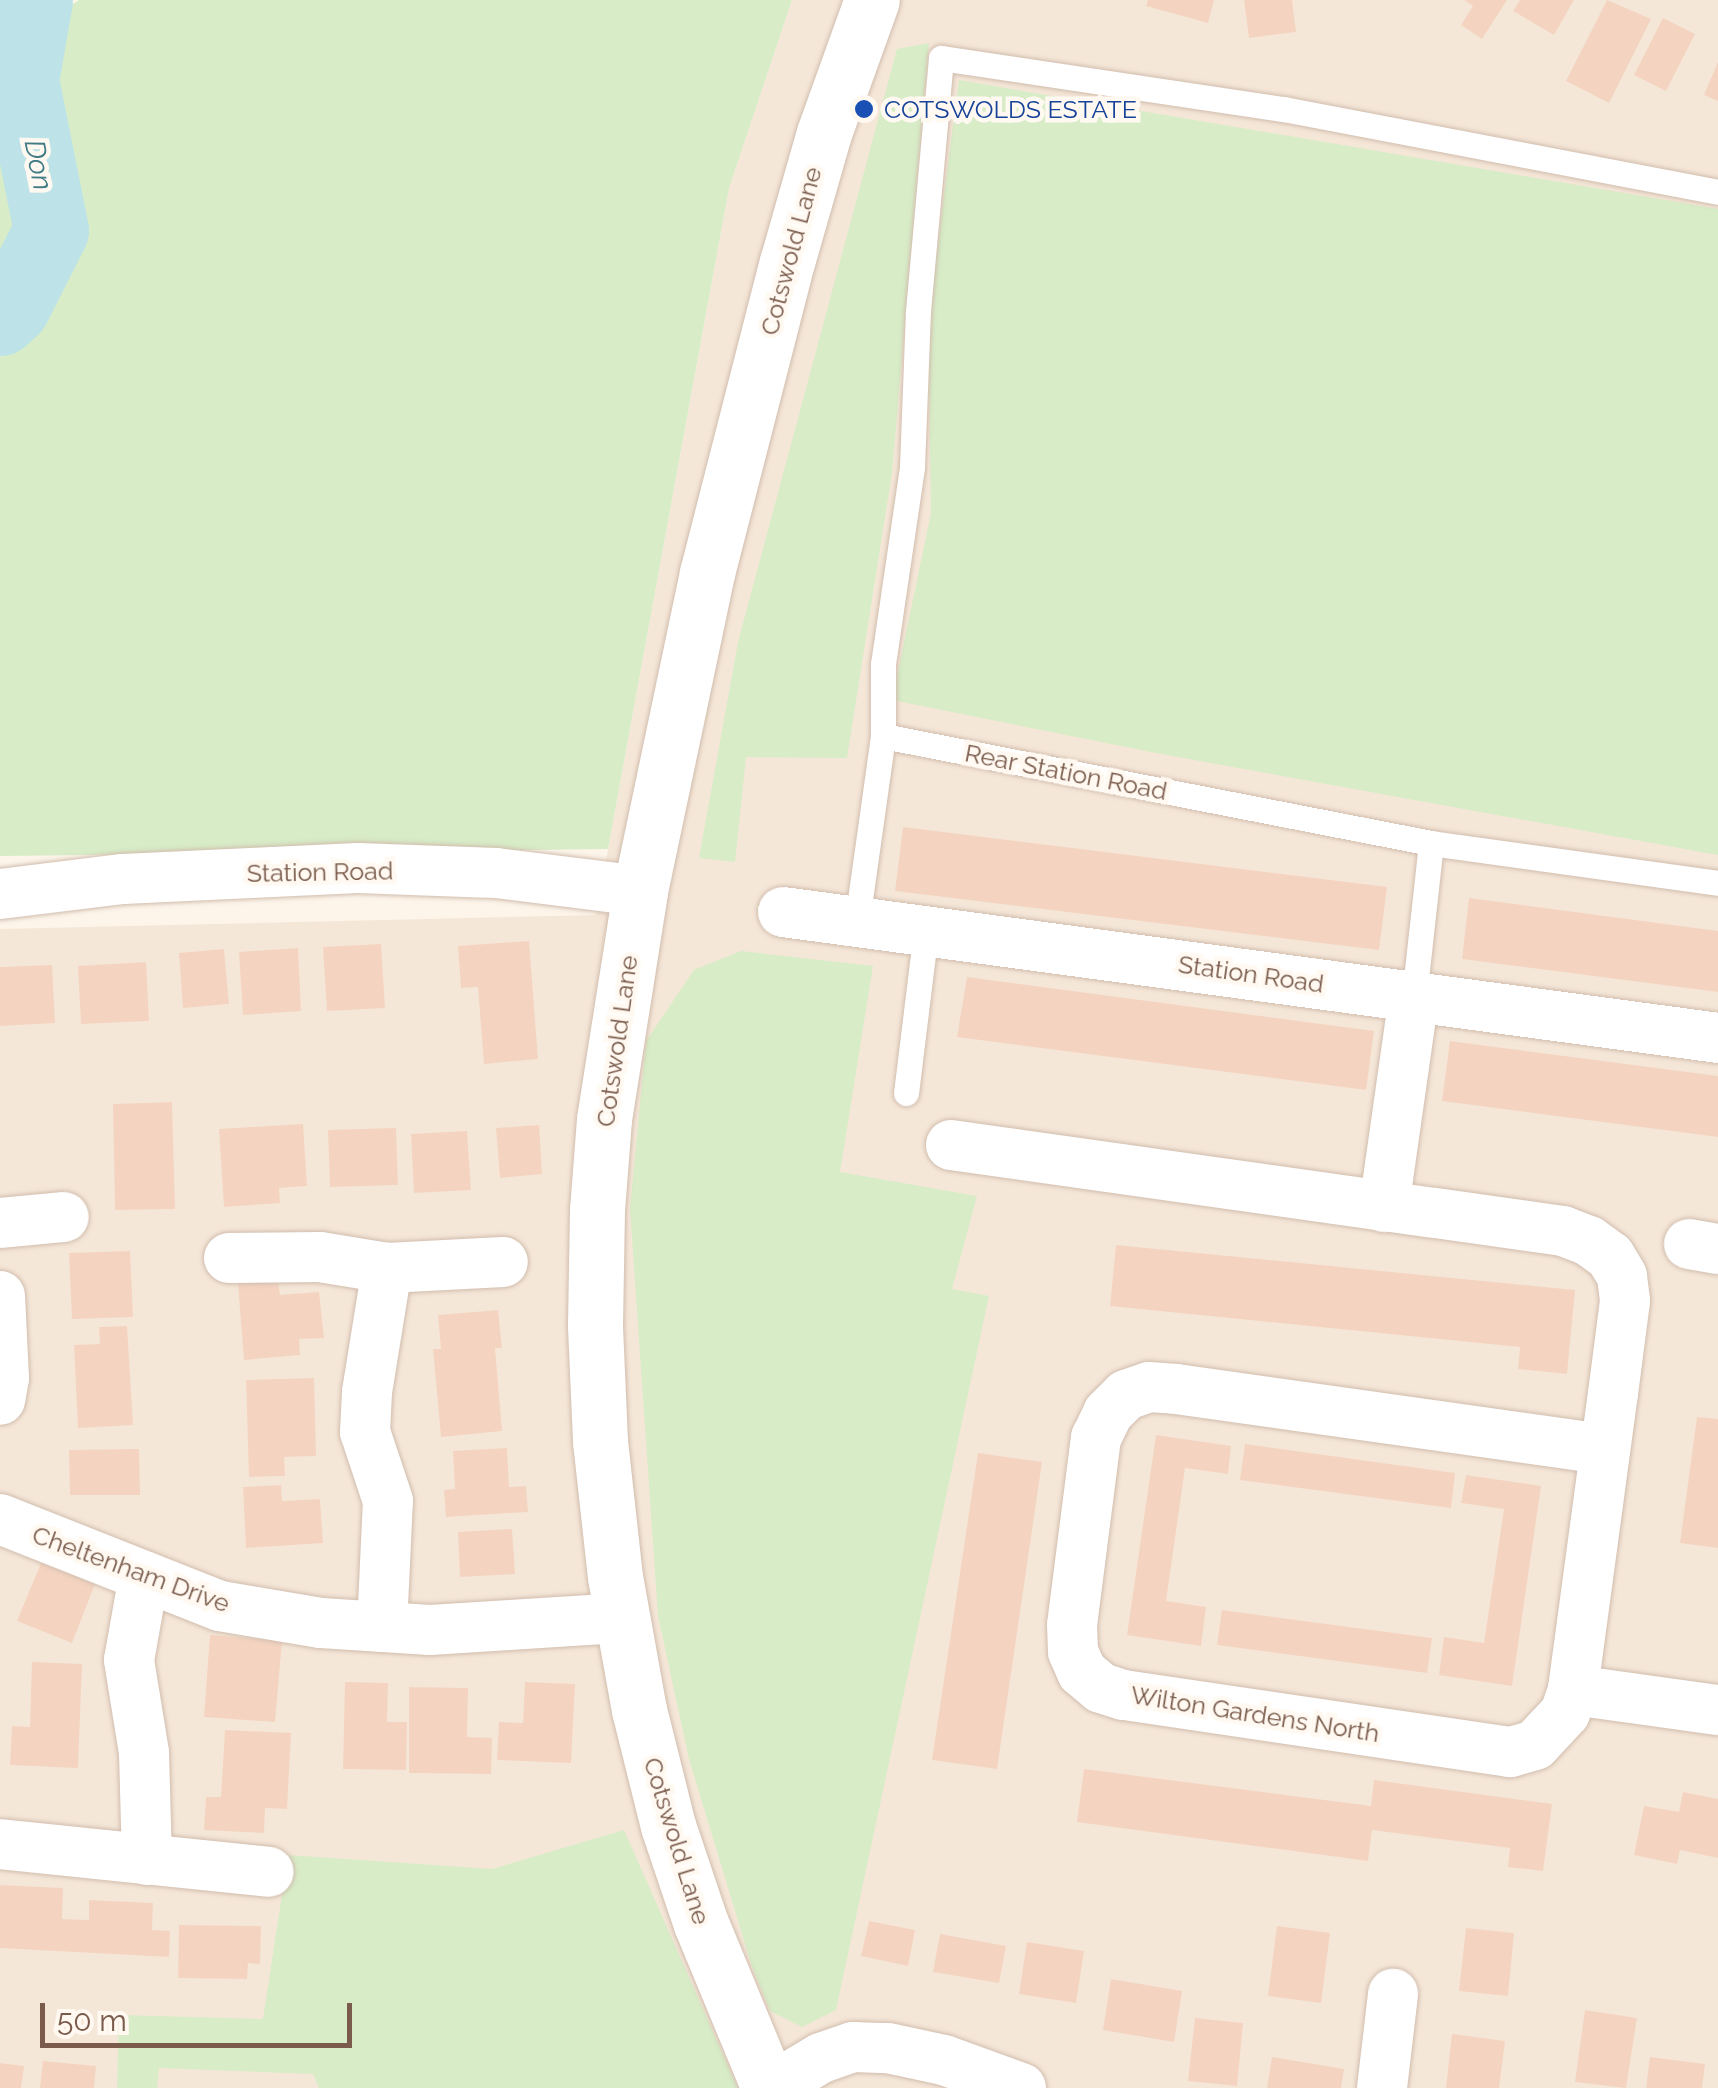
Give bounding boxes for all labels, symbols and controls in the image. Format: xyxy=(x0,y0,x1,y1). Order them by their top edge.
place label: COTSWOLDS ESTATE xyxy=(884,94,1137,124)
marker: COTSWOLDS ESTATE xyxy=(853,98,875,120)
water label: Don xyxy=(17,137,59,193)
street label: Cotswold Lane xyxy=(754,164,828,338)
street label: Rear Station Road xyxy=(962,738,1170,806)
street label: Station Road xyxy=(247,856,393,888)
street label: Station Road xyxy=(1176,949,1326,999)
street label: Cotswold Lane xyxy=(590,953,644,1129)
street label: Cheltenham Drive xyxy=(28,1519,234,1619)
street label: Wilton Gardens North xyxy=(1129,1680,1381,1748)
street label: Cotswold Lane xyxy=(637,1754,717,1928)
scale bar xyxy=(45,1983,358,2045)
text: 50 m xyxy=(57,2003,127,2038)

